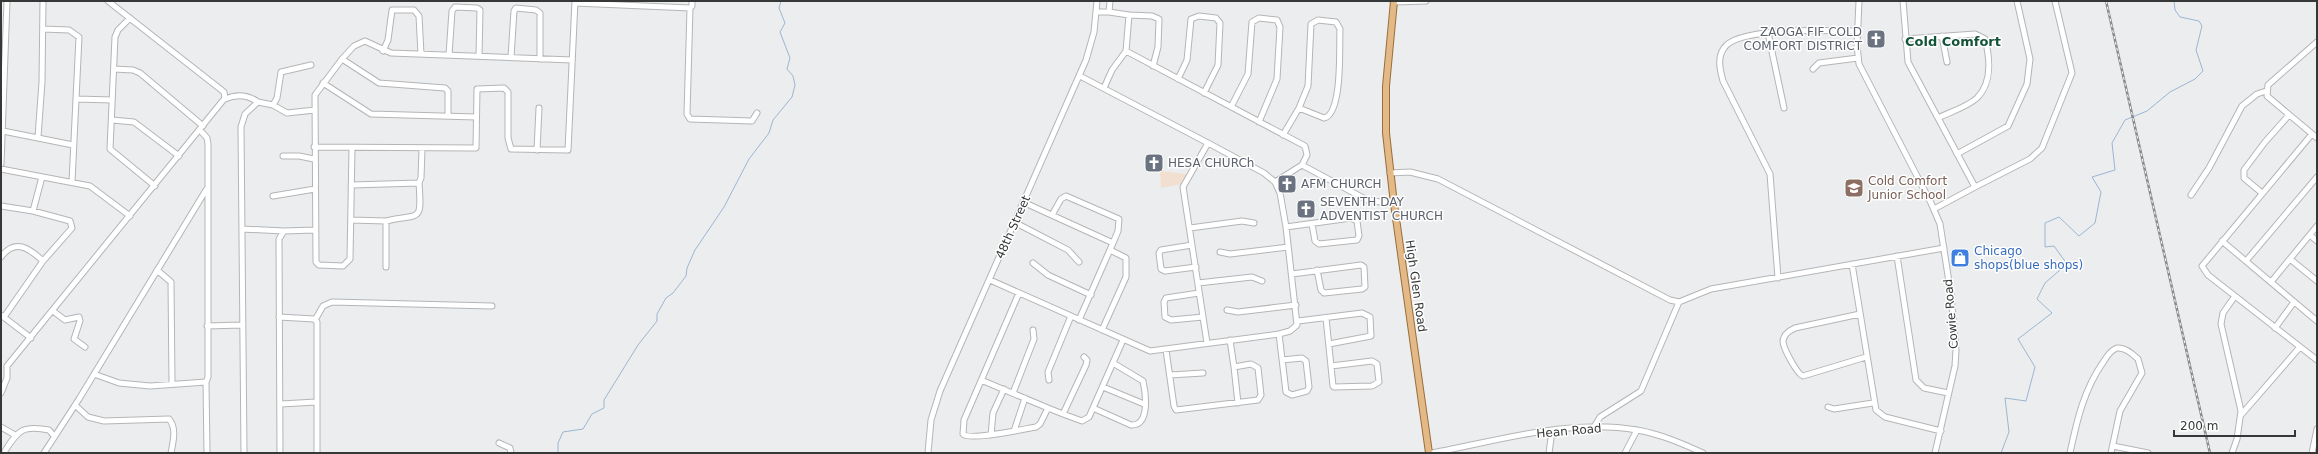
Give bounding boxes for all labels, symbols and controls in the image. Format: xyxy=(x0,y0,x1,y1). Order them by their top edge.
place label: ZAOGA FIF COLD COMFORT DISTRICT xyxy=(1744,25,1863,53)
church icon: ZAOGA FIF COLD COMFORT DISTRICT xyxy=(1865,28,1887,50)
district label: Cold Comfort xyxy=(1905,34,2001,49)
church icon: HESA CHURCh xyxy=(1143,152,1165,174)
place label: HESA CHURCh xyxy=(1168,156,1254,170)
church icon: AFM CHURCH xyxy=(1276,173,1298,195)
place label: Cold Comfort Junior School xyxy=(1867,174,1947,202)
place label: AFM CHURCH xyxy=(1301,177,1382,191)
school or university icon: Cold Comfort Junior School xyxy=(1843,177,1865,199)
street label: 48th Street xyxy=(993,193,1033,261)
place label: SEVENTH DAY ADVENTIST CHURCH xyxy=(1320,195,1443,223)
church icon: SEVENTH DAY ADVENTIST CHURCH xyxy=(1295,198,1317,220)
street label: High Glen Road xyxy=(1403,239,1429,333)
place label: Chicago shops(blue shops) xyxy=(1974,244,2083,272)
shop icon: Chicago shops(blue shops) xyxy=(1949,247,1971,269)
street label: Cowie Road xyxy=(1941,278,1961,350)
scale bar xyxy=(2174,412,2295,438)
text: 200 m xyxy=(2180,419,2218,433)
street label: Hean Road xyxy=(1536,421,1602,441)

